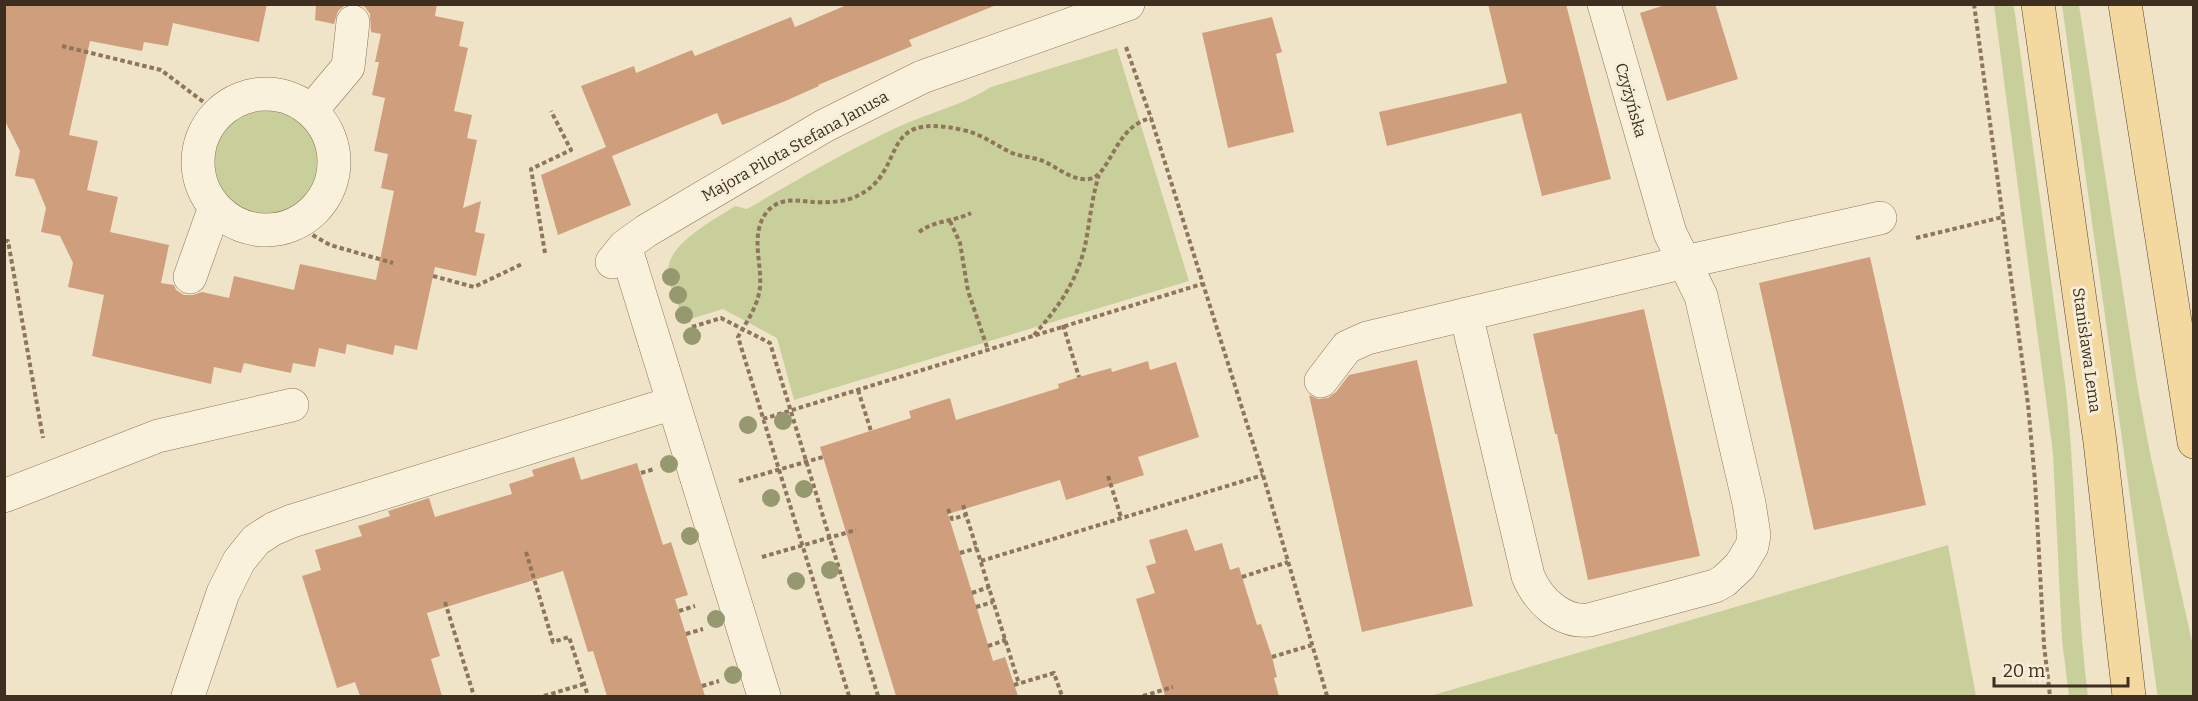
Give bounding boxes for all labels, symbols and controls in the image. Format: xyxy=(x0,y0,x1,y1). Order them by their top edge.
street label: Czyżyńska xyxy=(1611,61,1651,140)
street label: Majora Pilota Stefana Janusa xyxy=(698,87,892,205)
street label: Stanisława Lema xyxy=(2069,286,2105,414)
scale bar xyxy=(1994,650,2128,688)
text: 20 m xyxy=(2003,660,2045,682)

